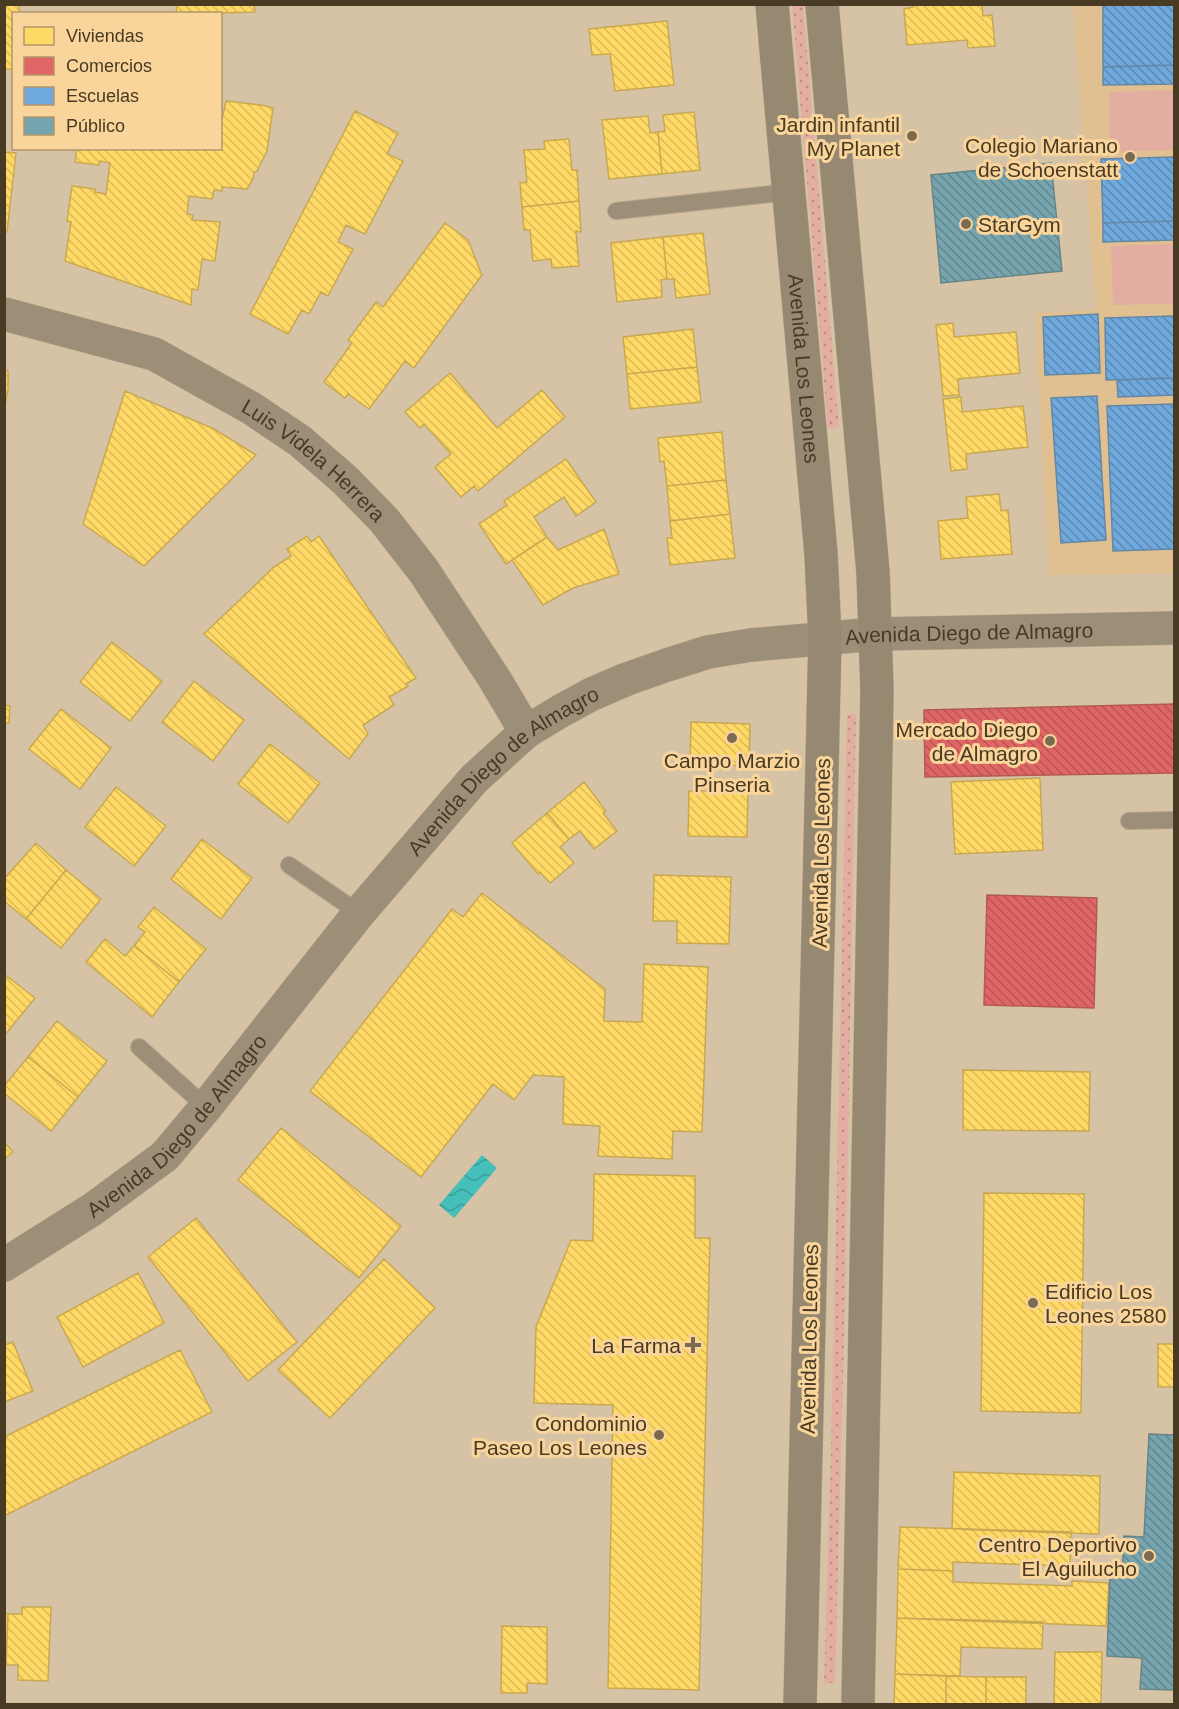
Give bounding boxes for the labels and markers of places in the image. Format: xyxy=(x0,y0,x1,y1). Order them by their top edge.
place label: Jardin infantil My Planet xyxy=(776,113,900,160)
marker: Jardin infantil My Planet xyxy=(905,129,919,143)
place label: Colegio Mariano de Schoenstatt xyxy=(965,134,1118,181)
marker: Colegio Mariano de Schoenstatt xyxy=(1123,150,1137,164)
place label: StarGym xyxy=(978,213,1061,236)
marker: StarGym xyxy=(959,217,973,231)
place label: Mercado Diego de Almagro xyxy=(896,718,1038,765)
marker: Campo Marzio Pinseria xyxy=(725,731,739,745)
marker: Mercado Diego de Almagro xyxy=(1043,734,1057,748)
place label: Campo Marzio Pinseria xyxy=(664,749,800,796)
place label: Edificio Los Leones 2580 xyxy=(1045,1280,1166,1327)
marker: Edificio Los Leones 2580 xyxy=(1026,1296,1040,1310)
place label: La Farma xyxy=(591,1334,681,1357)
marker: La Farma xyxy=(686,1338,700,1352)
place label: Condominio Paseo Los Leones xyxy=(473,1412,647,1459)
marker: Condominio Paseo Los Leones xyxy=(652,1428,666,1442)
place label: Centro Deportivo El Aguilucho xyxy=(978,1533,1137,1580)
marker: Centro Deportivo El Aguilucho xyxy=(1142,1549,1156,1563)

